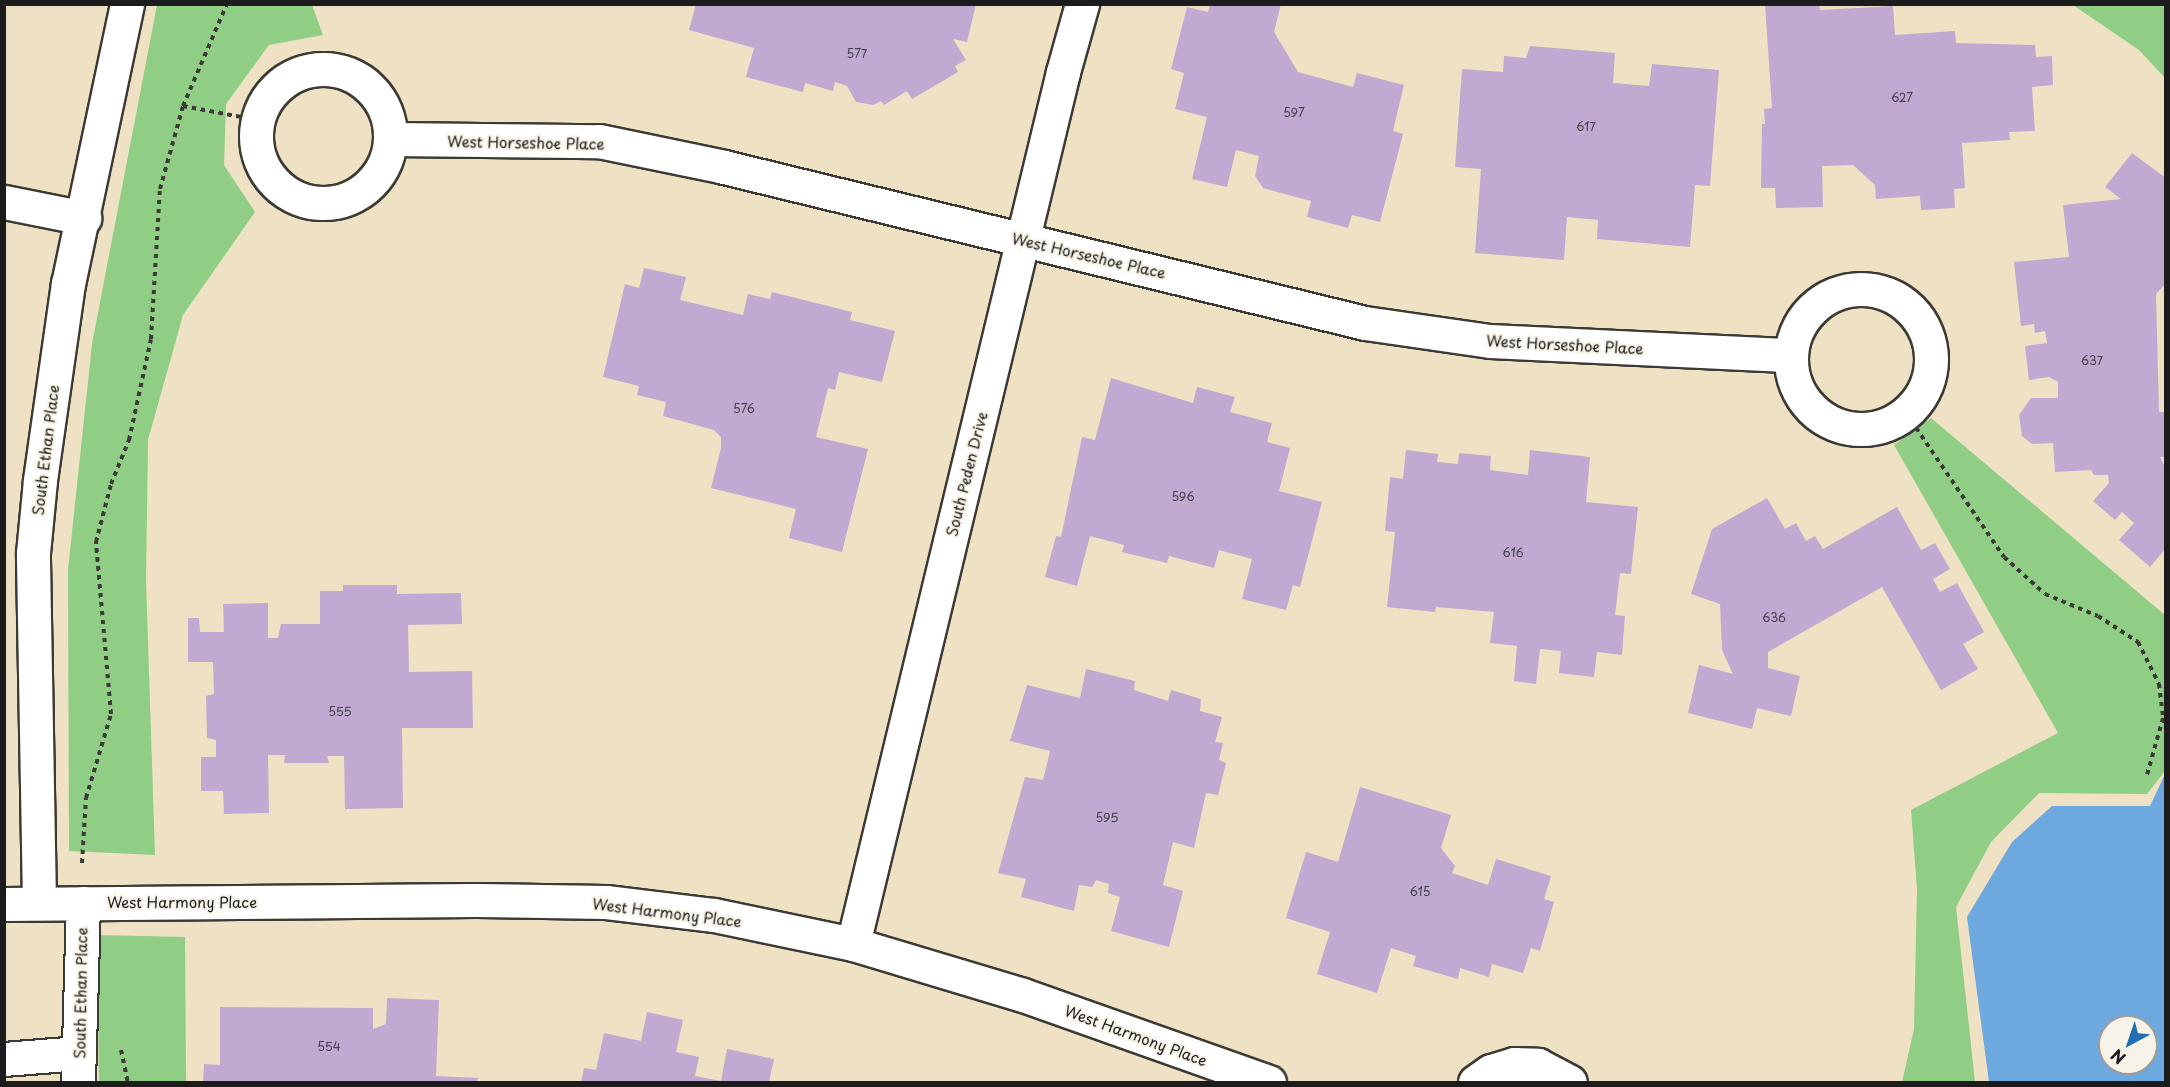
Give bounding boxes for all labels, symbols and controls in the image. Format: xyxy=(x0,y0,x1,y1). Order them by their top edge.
house number: 577 xyxy=(847,47,867,61)
house number: 627 xyxy=(1891,91,1913,105)
house number: 597 xyxy=(1283,106,1305,120)
house number: 617 xyxy=(1576,120,1596,134)
street label: West Horseshoe Place xyxy=(447,132,605,152)
street label: West Horseshoe Place xyxy=(1010,229,1168,281)
street label: West Horseshoe Place xyxy=(1486,331,1644,357)
house number: 637 xyxy=(2081,354,2103,368)
street label: South Ethan Place xyxy=(28,384,62,516)
house number: 576 xyxy=(733,402,755,416)
street label: South Peden Drive xyxy=(941,408,991,540)
house number: 596 xyxy=(1171,490,1195,504)
house number: 616 xyxy=(1502,546,1524,560)
house number: 636 xyxy=(1762,611,1786,625)
house number: 555 xyxy=(328,705,352,719)
house number: 595 xyxy=(1096,811,1118,825)
house number: 615 xyxy=(1409,885,1431,899)
street label: West Harmony Place xyxy=(106,893,258,911)
street label: West Harmony Place xyxy=(591,894,743,930)
street label: South Ethan Place xyxy=(70,927,90,1059)
street label: West Harmony Place xyxy=(1062,1001,1210,1069)
north arrow xyxy=(2098,1015,2158,1075)
house number: 554 xyxy=(317,1040,341,1054)
text: N xyxy=(2105,1044,2130,1071)

